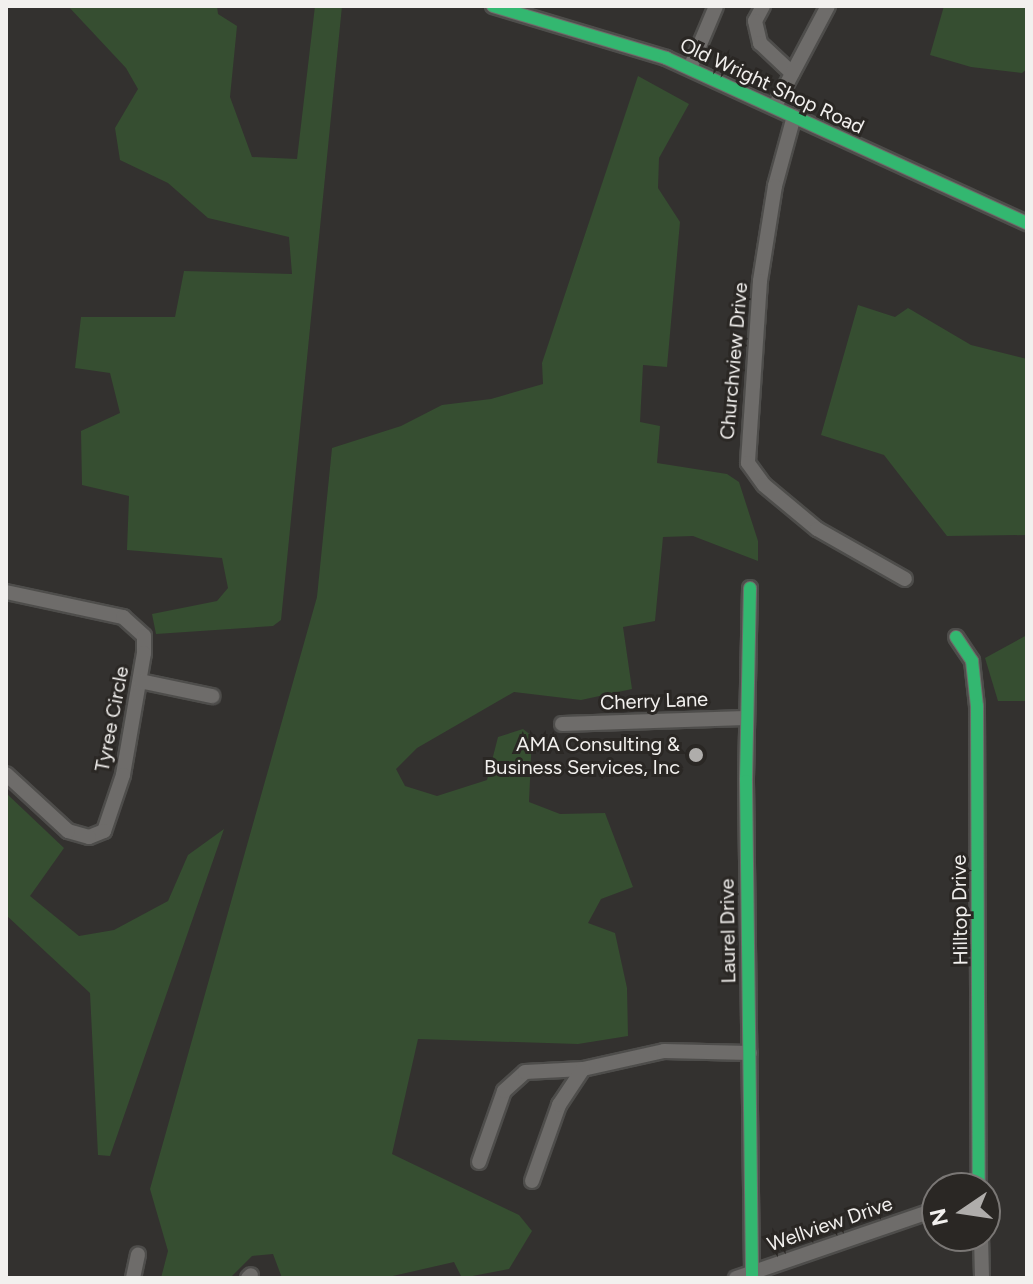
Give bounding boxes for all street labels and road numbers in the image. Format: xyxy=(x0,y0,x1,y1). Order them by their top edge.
street label: Old Wright Shop Road xyxy=(676,33,868,139)
street label: Churchview Drive xyxy=(715,281,753,441)
street label: Tyree Circle xyxy=(90,664,134,774)
street label: Cherry Lane xyxy=(600,687,708,715)
street label: Hilltop Drive xyxy=(947,855,973,965)
street label: Laurel Drive xyxy=(715,878,741,984)
street label: Wellview Drive xyxy=(764,1191,896,1257)

